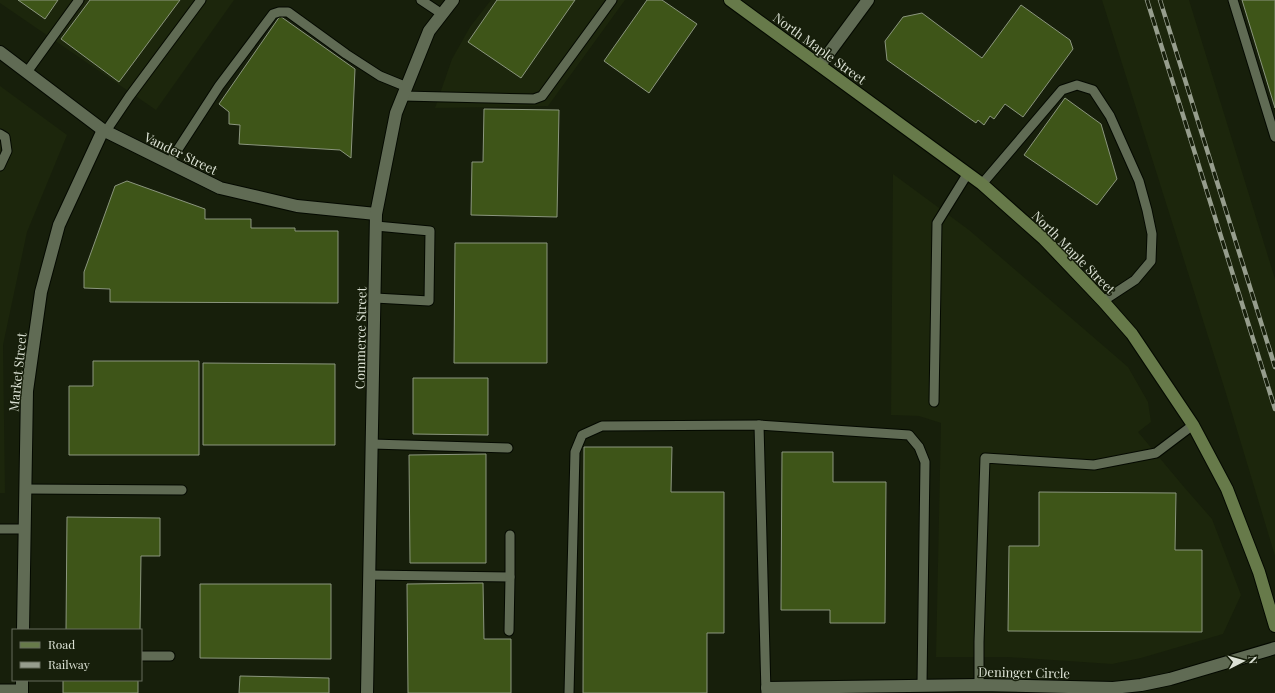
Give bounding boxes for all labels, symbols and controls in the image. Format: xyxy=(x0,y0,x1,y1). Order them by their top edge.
street label: North Maple Street xyxy=(770,9,870,88)
street label: Vander Street xyxy=(141,128,221,178)
street label: North Maple Street xyxy=(1029,207,1120,298)
street label: Commerce Street xyxy=(351,286,369,389)
street label: Market Street xyxy=(4,331,30,412)
legend xyxy=(12,629,142,681)
text: Road xyxy=(48,636,75,652)
north arrow xyxy=(1223,641,1263,681)
text: N xyxy=(1246,655,1261,665)
text: Railway xyxy=(48,656,90,672)
street label: Deninger Circle xyxy=(978,663,1071,681)

